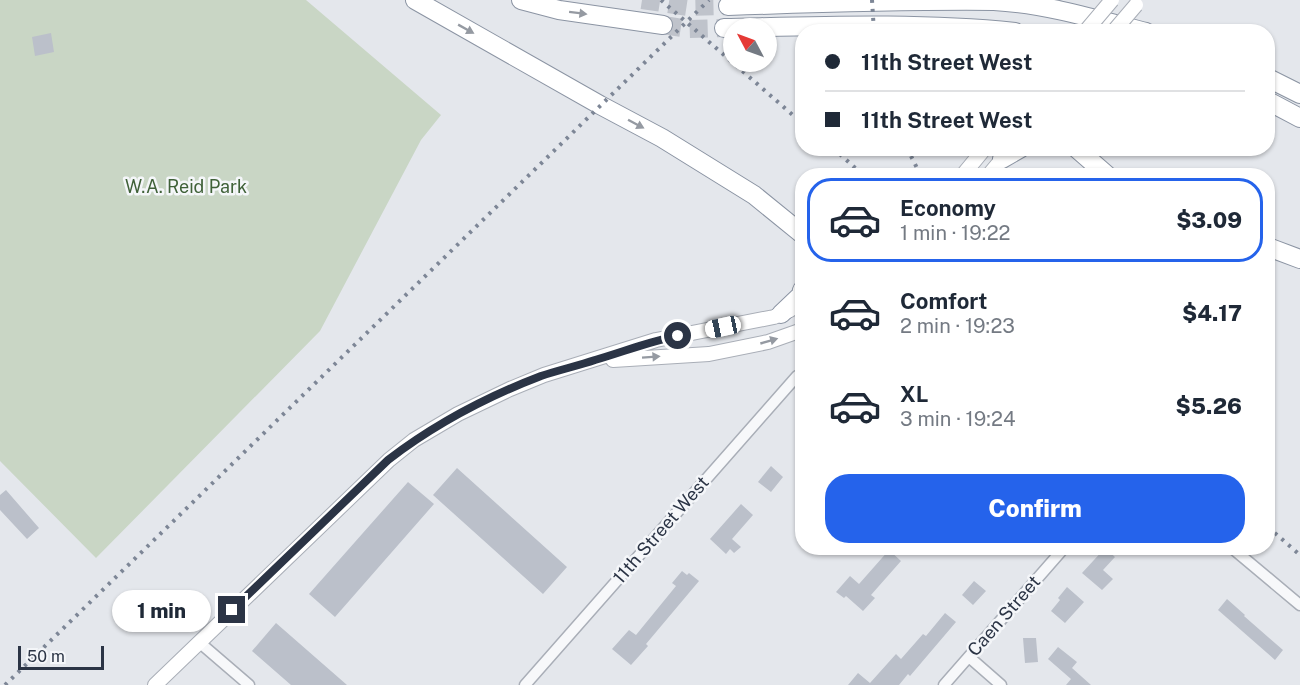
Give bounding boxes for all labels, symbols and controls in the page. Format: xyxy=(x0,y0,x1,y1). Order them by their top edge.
one-way arrow xyxy=(569,8,588,17)
north arrow xyxy=(723,18,777,72)
map controls xyxy=(723,18,777,72)
one-way arrow xyxy=(458,23,474,34)
text: 11th Street West xyxy=(861,49,1032,75)
text: 11th Street West xyxy=(861,107,1032,133)
one-way arrow xyxy=(628,119,645,129)
park label: W.A. Reid Park xyxy=(125,176,247,197)
icon: car xyxy=(828,193,882,247)
text: Economy xyxy=(900,195,996,221)
text: $3.09 xyxy=(1176,207,1242,233)
text: 1 min · 19:22 xyxy=(900,221,1010,245)
icon: car xyxy=(828,286,882,340)
text: Comfort xyxy=(900,288,987,314)
text: $4.17 xyxy=(1182,300,1242,326)
car xyxy=(704,314,742,340)
text: 2 min · 19:23 xyxy=(900,314,1015,338)
route start xyxy=(664,322,691,349)
one-way arrow xyxy=(760,336,778,345)
one-way arrow xyxy=(641,353,660,362)
icon: car xyxy=(828,379,882,433)
text: XL xyxy=(900,381,928,407)
text: $5.26 xyxy=(1176,393,1242,419)
text: 3 min · 19:24 xyxy=(900,407,1016,431)
street label: 11th Street West xyxy=(608,472,713,588)
button: Confirm xyxy=(825,474,1245,543)
street label: Caen Street xyxy=(963,571,1044,660)
callout: 1 min xyxy=(112,589,211,631)
route end xyxy=(218,596,245,623)
text: 1 min xyxy=(137,599,186,623)
scale bar xyxy=(18,643,104,670)
text: 50 m xyxy=(27,647,65,666)

